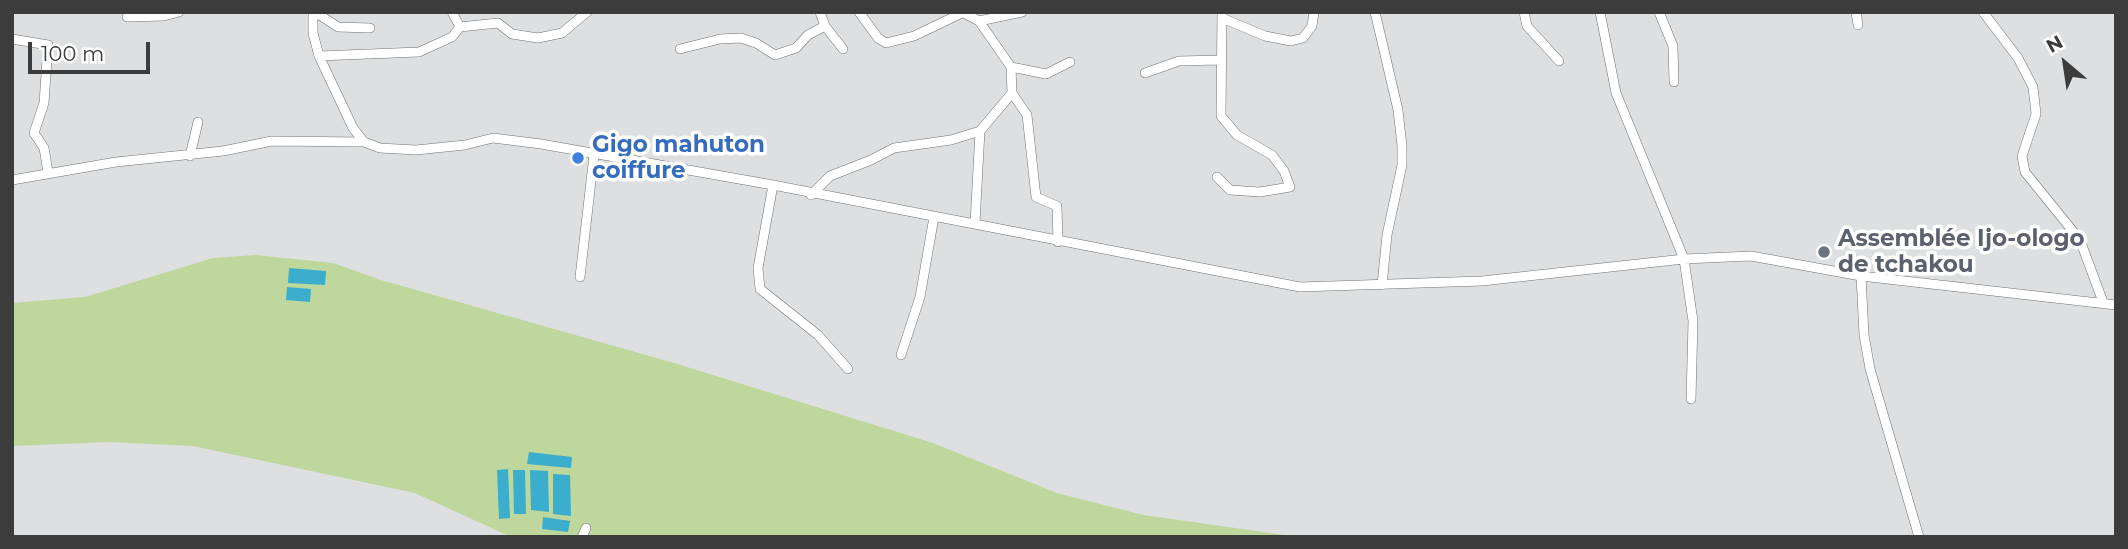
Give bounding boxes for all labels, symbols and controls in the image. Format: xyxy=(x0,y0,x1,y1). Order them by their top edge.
scale bar xyxy=(32,28,154,72)
north arrow xyxy=(2030,28,2100,98)
text: N xyxy=(2042,30,2067,58)
text: 100 m xyxy=(41,41,104,66)
place label: Gigo mahuton coiffure xyxy=(592,131,765,185)
marker: Gigo mahuton coiffure xyxy=(570,150,586,166)
place label: Assemblée Ijo-ologo de tchakou xyxy=(1838,225,2085,279)
marker: Assemblée Ijo-ologo de tchakou xyxy=(1816,244,1832,260)

